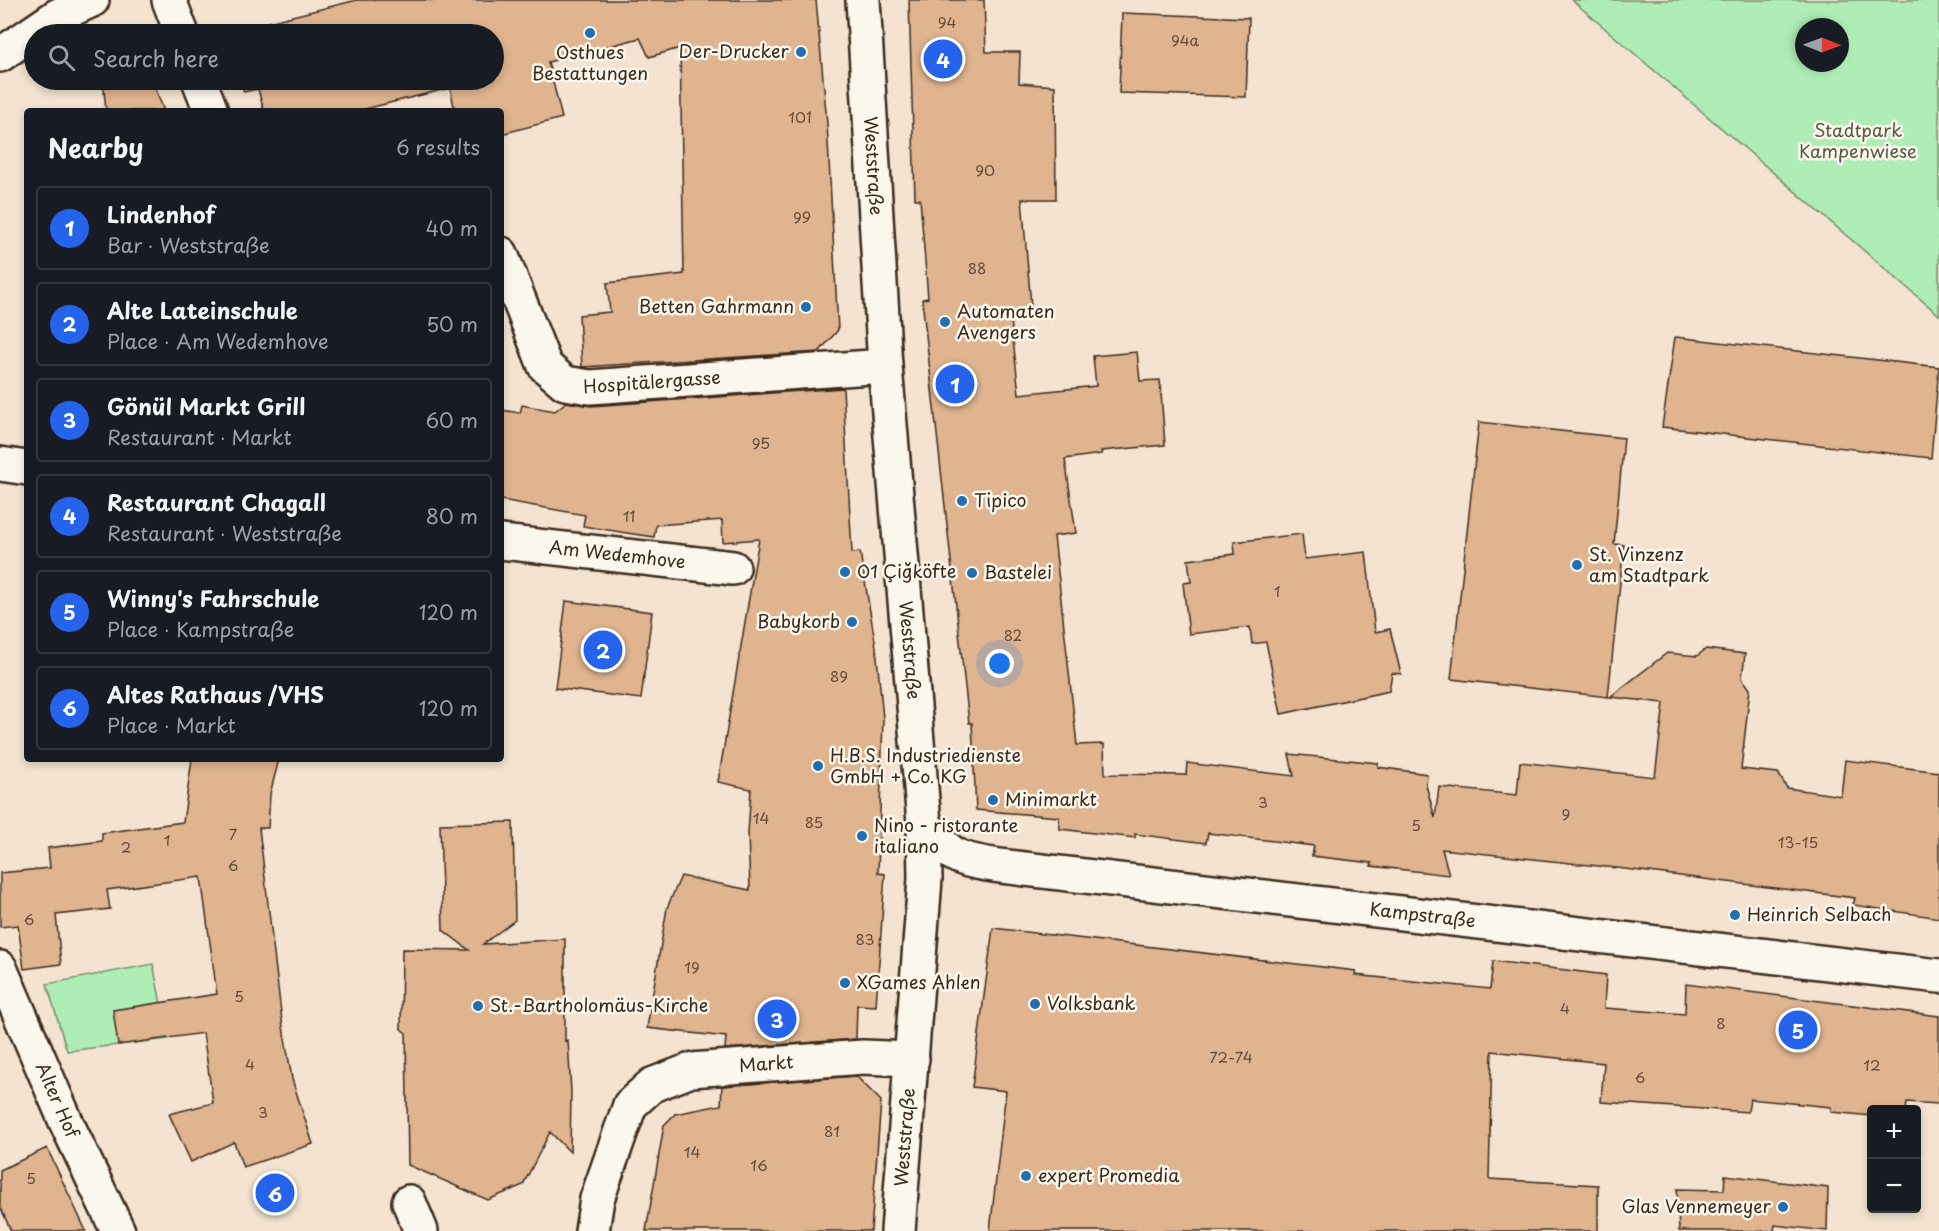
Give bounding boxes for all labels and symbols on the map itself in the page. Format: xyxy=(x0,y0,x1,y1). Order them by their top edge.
house number: 94 xyxy=(938,10,956,33)
north arrow xyxy=(1795,18,1849,72)
marker: Osthues Bestattungen xyxy=(583,26,597,40)
house number: 94a xyxy=(1171,28,1200,51)
pin: 4 xyxy=(924,36,962,82)
place label: Der-Drucker xyxy=(679,37,790,64)
place label: Osthues Bestattungen xyxy=(532,38,648,86)
marker: Der-Drucker xyxy=(794,45,808,59)
house number: 101 xyxy=(788,105,812,128)
street label: Weststraße xyxy=(858,115,891,216)
park label: Stadtpark Kampenwiese xyxy=(1799,116,1917,164)
house number: 90 xyxy=(975,158,995,181)
house number: 99 xyxy=(793,205,811,228)
house number: 88 xyxy=(968,256,986,279)
place label: Betten Gahrmann xyxy=(639,292,794,319)
place label: Automaten Avengers xyxy=(957,297,1055,345)
marker: Betten Gahrmann xyxy=(799,300,813,314)
marker: Automaten Avengers xyxy=(938,315,952,329)
pin: 1 xyxy=(936,362,974,406)
street label: Hospitälergasse xyxy=(582,363,722,399)
house number: 95 xyxy=(752,431,770,454)
place label: Tipico xyxy=(974,486,1027,513)
marker: Tipico xyxy=(955,494,969,508)
house number: 11 xyxy=(623,504,635,527)
street label: Am Wedemhove xyxy=(548,532,687,575)
place label: St. Vinzenz am Stadtpark xyxy=(1589,540,1709,588)
place label: 01 Çiğköfte xyxy=(857,557,956,584)
place label: Bastelei xyxy=(984,558,1052,585)
marker: St. Vinzenz am Stadtpark xyxy=(1570,558,1584,572)
marker: 01 Çiğköfte xyxy=(838,565,852,579)
marker: Bastelei xyxy=(965,566,979,580)
house number: 1 xyxy=(1274,579,1280,602)
street label: Weststraße xyxy=(893,600,928,701)
place label: Babykorb xyxy=(757,607,840,634)
marker: Babykorb xyxy=(845,615,859,629)
house number: 82 xyxy=(1004,623,1022,646)
pin: 2 xyxy=(584,628,622,672)
your location xyxy=(985,649,1014,678)
house number: 89 xyxy=(830,664,848,687)
place label: H.B.S. Industriedienste GmbH + Co. KG xyxy=(830,741,1021,789)
marker: H.B.S. Industriedienste GmbH + Co. KG xyxy=(811,759,825,773)
place label: Minimarkt xyxy=(1005,785,1097,812)
house number: 3 xyxy=(1258,790,1268,813)
marker: Minimarkt xyxy=(986,793,1000,807)
house number: 9 xyxy=(1562,802,1570,825)
house number: 14 xyxy=(753,806,769,829)
house number: 85 xyxy=(805,810,823,833)
place label: Nino - ristorante italiano xyxy=(874,811,1018,859)
house number: 5 xyxy=(1411,813,1421,836)
house number: 7 xyxy=(229,822,238,845)
house number: 1 xyxy=(164,828,170,851)
marker: Nino - ristorante italiano xyxy=(855,829,869,843)
house number: 13-15 xyxy=(1778,830,1818,853)
house number: 2 xyxy=(121,835,131,858)
house number: 6 xyxy=(228,853,238,876)
street label: Kampstraße xyxy=(1368,894,1477,934)
place label: Heinrich Selbach xyxy=(1747,900,1891,927)
house number: 6 xyxy=(24,907,34,930)
marker: Heinrich Selbach xyxy=(1728,908,1742,922)
house number: 83 xyxy=(855,927,875,950)
house number: 19 xyxy=(684,955,700,978)
place label: XGames Ahlen xyxy=(857,968,980,995)
marker: XGames Ahlen xyxy=(838,976,852,990)
house number: 5 xyxy=(234,984,244,1007)
place label: Volksbank xyxy=(1047,989,1136,1016)
place label: St.-Bartholomäus-Kirche xyxy=(490,991,708,1018)
pin: 3 xyxy=(758,996,796,1042)
house number: 4 xyxy=(1560,996,1570,1019)
marker: Volksbank xyxy=(1028,997,1042,1011)
marker: St.-Bartholomäus-Kirche xyxy=(471,999,485,1013)
pin: 5 xyxy=(1778,1008,1818,1052)
house number: 8 xyxy=(1716,1011,1726,1034)
house number: 72-74 xyxy=(1209,1045,1253,1068)
street label: Markt xyxy=(738,1047,794,1078)
house number: 4 xyxy=(245,1052,255,1075)
house number: 12 xyxy=(1863,1053,1881,1076)
street label: Alter Hof xyxy=(30,1058,87,1144)
house number: 6 xyxy=(1635,1065,1645,1088)
street label: Weststraße xyxy=(886,1087,921,1188)
house number: 3 xyxy=(258,1100,268,1123)
house number: 81 xyxy=(824,1119,840,1142)
house number: 14 xyxy=(684,1140,700,1163)
house number: 16 xyxy=(750,1153,768,1176)
place label: expert Promedia xyxy=(1038,1161,1180,1188)
house number: 5 xyxy=(26,1166,36,1189)
marker: expert Promedia xyxy=(1019,1169,1033,1183)
pin: 6 xyxy=(256,1170,294,1216)
place label: Glas Vennemeyer xyxy=(1622,1192,1772,1219)
marker: Glas Vennemeyer xyxy=(1776,1200,1790,1214)

